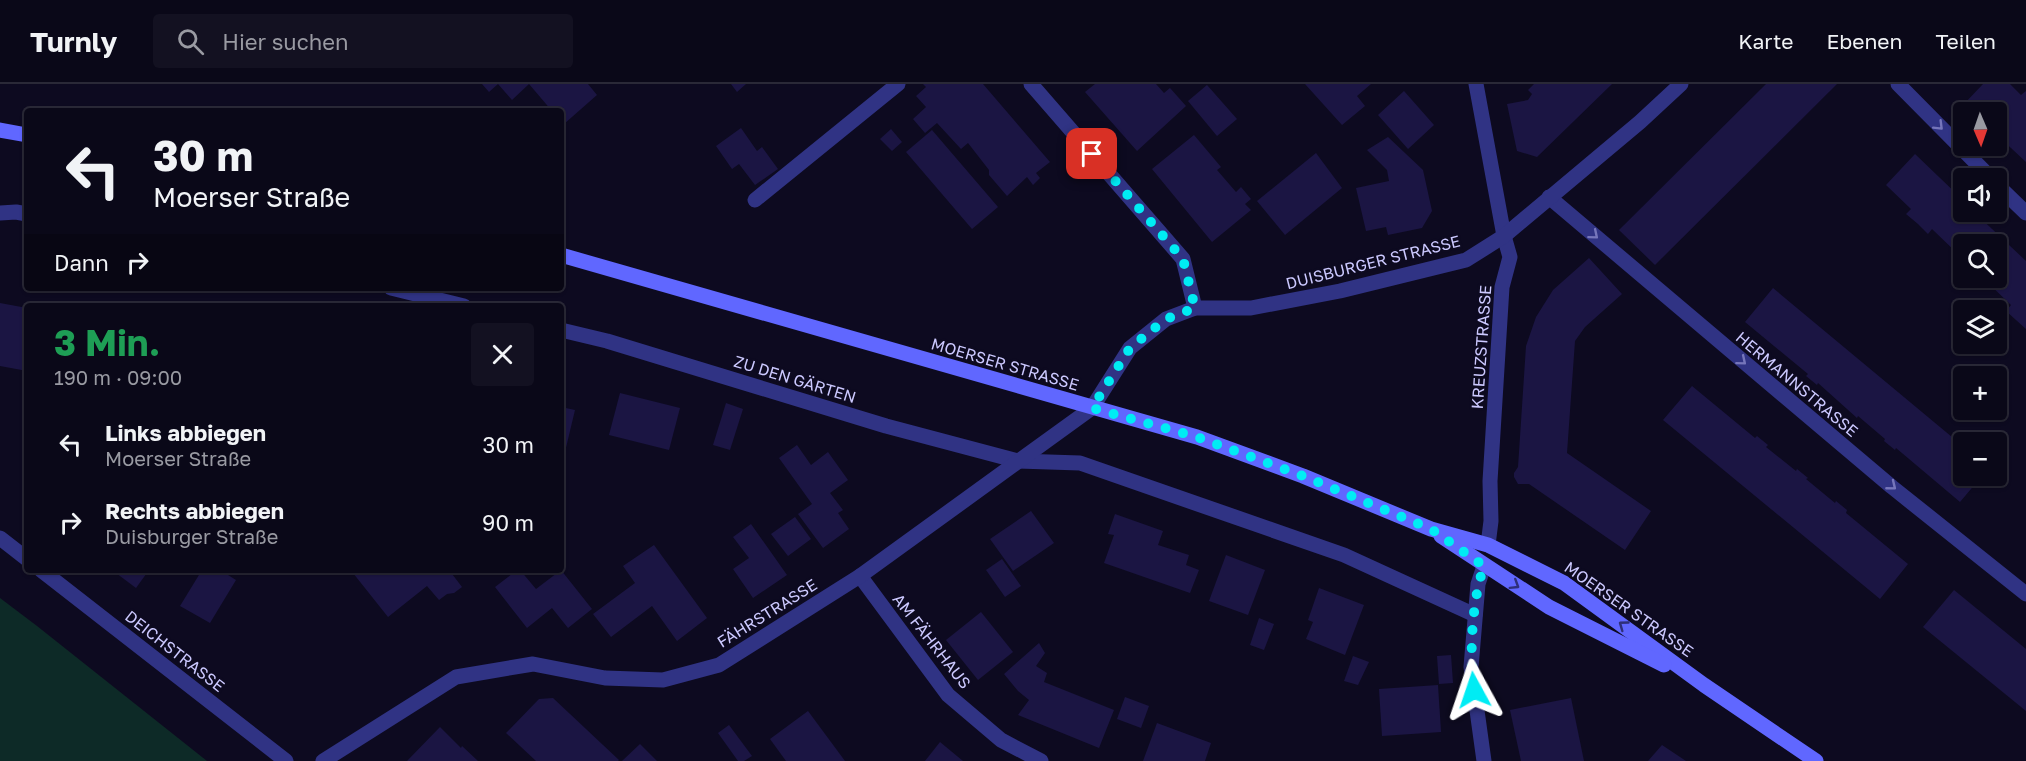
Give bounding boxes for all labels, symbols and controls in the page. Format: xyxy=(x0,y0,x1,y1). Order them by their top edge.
search box xyxy=(153,14,573,68)
text: Turnly xyxy=(30,25,117,58)
icon: search xyxy=(174,25,207,58)
text: Hier suchen xyxy=(222,28,348,55)
text: Karte xyxy=(1738,28,1794,54)
text: Ebenen xyxy=(1827,28,1902,54)
text: Teilen xyxy=(1935,28,1996,54)
north arrow xyxy=(1953,102,2007,156)
map controls xyxy=(1953,102,2007,486)
one-way arrow xyxy=(1932,118,1943,129)
pin xyxy=(1066,128,1117,179)
text: 30 m xyxy=(153,130,253,180)
icon: left xyxy=(54,132,132,210)
icon: arrive xyxy=(1075,137,1108,170)
button: sound xyxy=(1953,168,2007,222)
text: Moerser Straße xyxy=(153,181,350,213)
one-way arrow xyxy=(1587,228,1598,239)
street label: DUISBURGER STRASSE xyxy=(1284,231,1462,293)
button: search xyxy=(1953,234,2007,288)
icon: right xyxy=(121,246,154,279)
text: Dann xyxy=(54,249,109,276)
street label: KREUZSTRASSE xyxy=(1467,284,1495,410)
button: layers xyxy=(1953,300,2007,354)
text: 3 Min. xyxy=(54,321,160,364)
button: close xyxy=(471,323,534,386)
street label: HERMANNSTRASSE xyxy=(1732,327,1862,441)
street label: MOERSER STRASSE xyxy=(929,333,1081,395)
street label: ZU DEN GÄRTEN xyxy=(732,351,858,407)
one-way arrow xyxy=(1735,354,1746,365)
text: 190 m · 09:00 xyxy=(54,365,182,389)
button: + xyxy=(1953,366,2007,420)
text: Links abbiegen xyxy=(105,419,266,446)
icon: left xyxy=(54,428,87,461)
text: 30 m xyxy=(483,431,534,458)
button: − xyxy=(1953,432,2007,486)
text: Moerser Straße xyxy=(105,446,251,470)
one-way arrow xyxy=(1885,479,1896,490)
text: Rechts abbiegen xyxy=(105,497,284,524)
icon: right xyxy=(54,506,87,539)
text: 90 m xyxy=(482,509,534,536)
text: Duisburger Straße xyxy=(105,524,278,548)
street label: MOERSER STRASSE xyxy=(1561,557,1697,661)
street label: FÄHRSTRASSE xyxy=(713,574,821,652)
one-way arrow xyxy=(1508,578,1519,589)
street label: AM FÄHRHAUS xyxy=(889,589,975,693)
street label: DEICHSTRASSE xyxy=(121,606,229,696)
one-way arrow xyxy=(1618,622,1629,633)
position arrow xyxy=(1442,658,1506,722)

